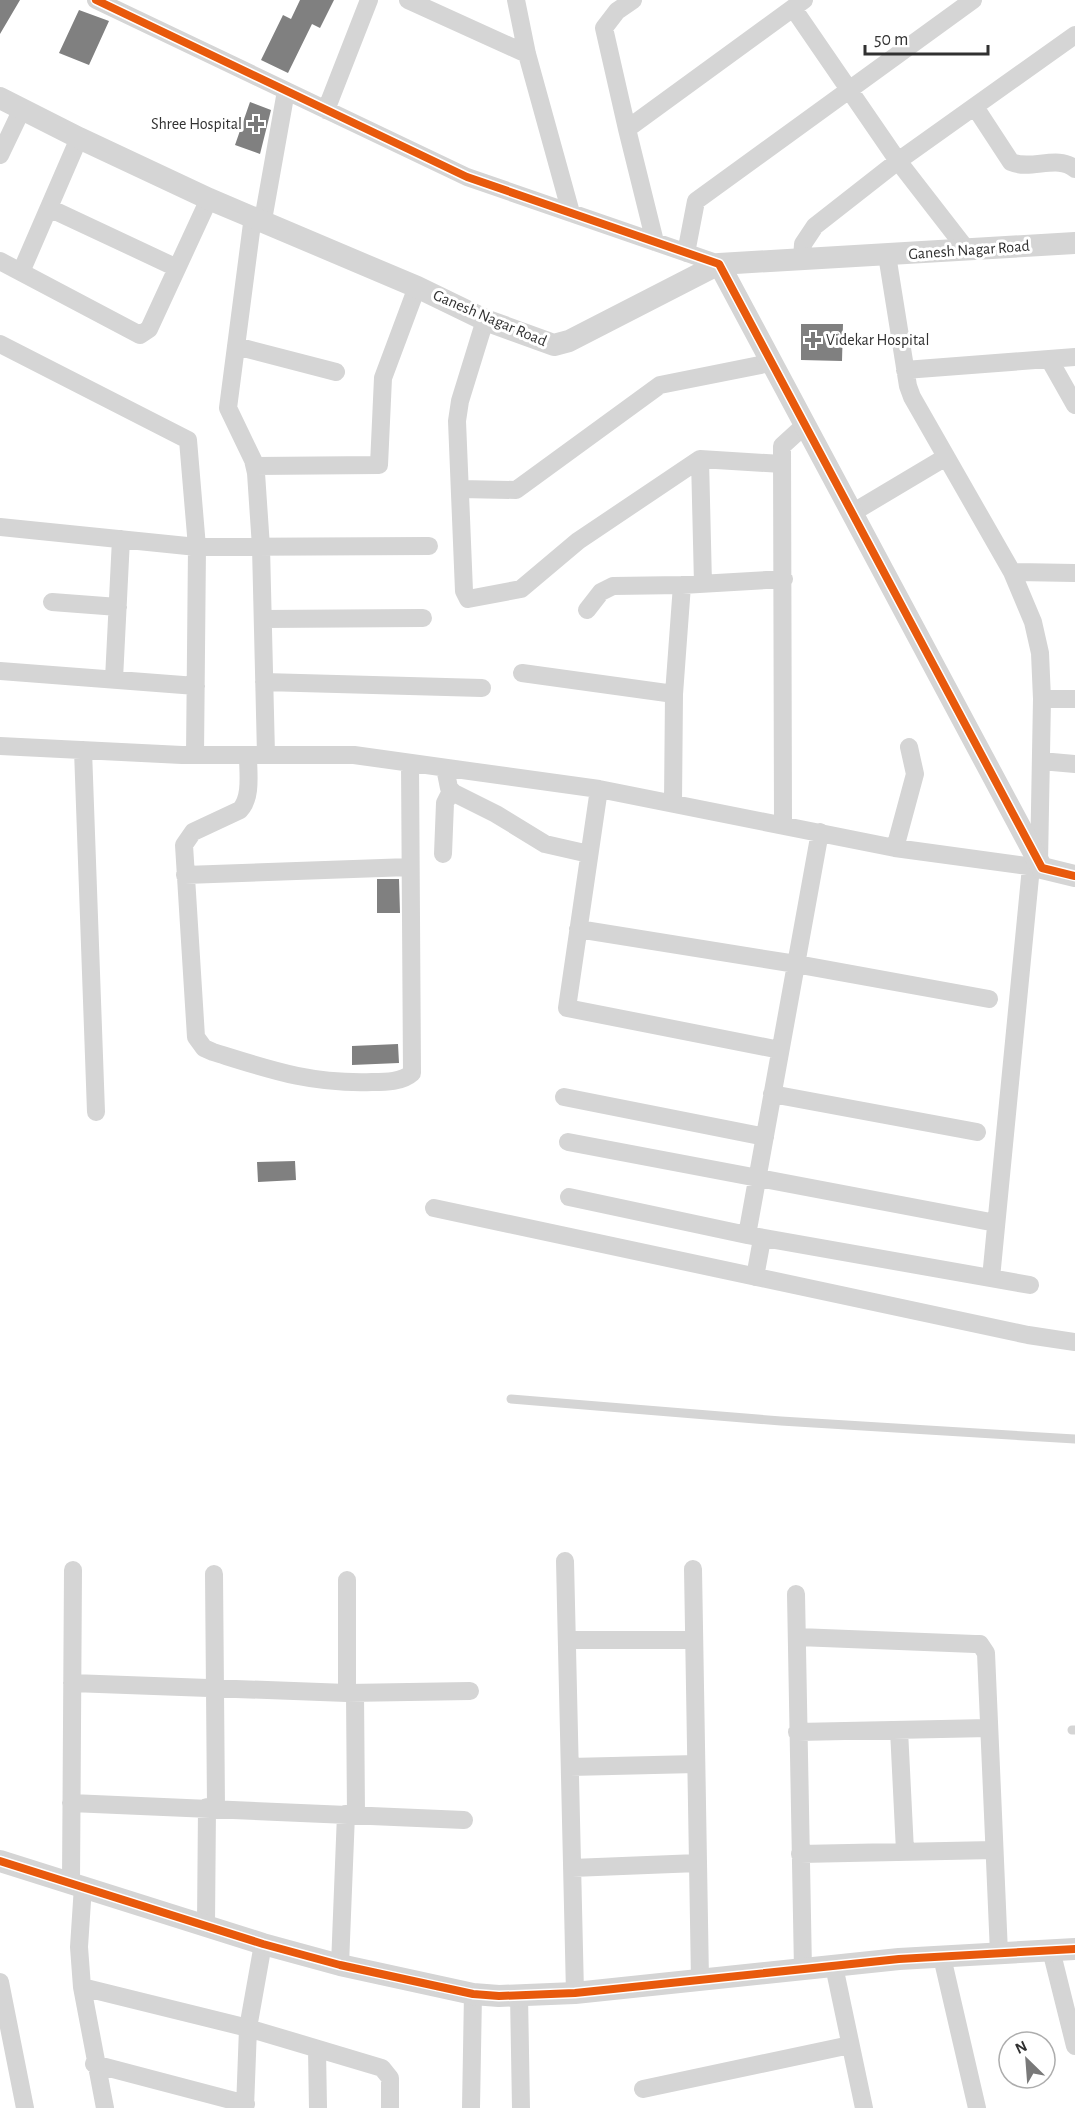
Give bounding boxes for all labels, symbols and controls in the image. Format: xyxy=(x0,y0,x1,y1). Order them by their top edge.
scale bar xyxy=(865,18,988,56)
text: 50 m xyxy=(874,31,908,49)
marker: Shree Hospital xyxy=(247,115,265,133)
place label: Shree Hospital xyxy=(151,116,242,132)
street label: Ganesh Nagar Road xyxy=(908,238,1030,262)
street label: Ganesh Nagar Road xyxy=(431,287,549,349)
marker: Videkar Hospital xyxy=(804,331,822,349)
place label: Videkar Hospital xyxy=(826,332,929,348)
north arrow xyxy=(997,2030,1057,2090)
text: N xyxy=(1013,2038,1030,2057)

